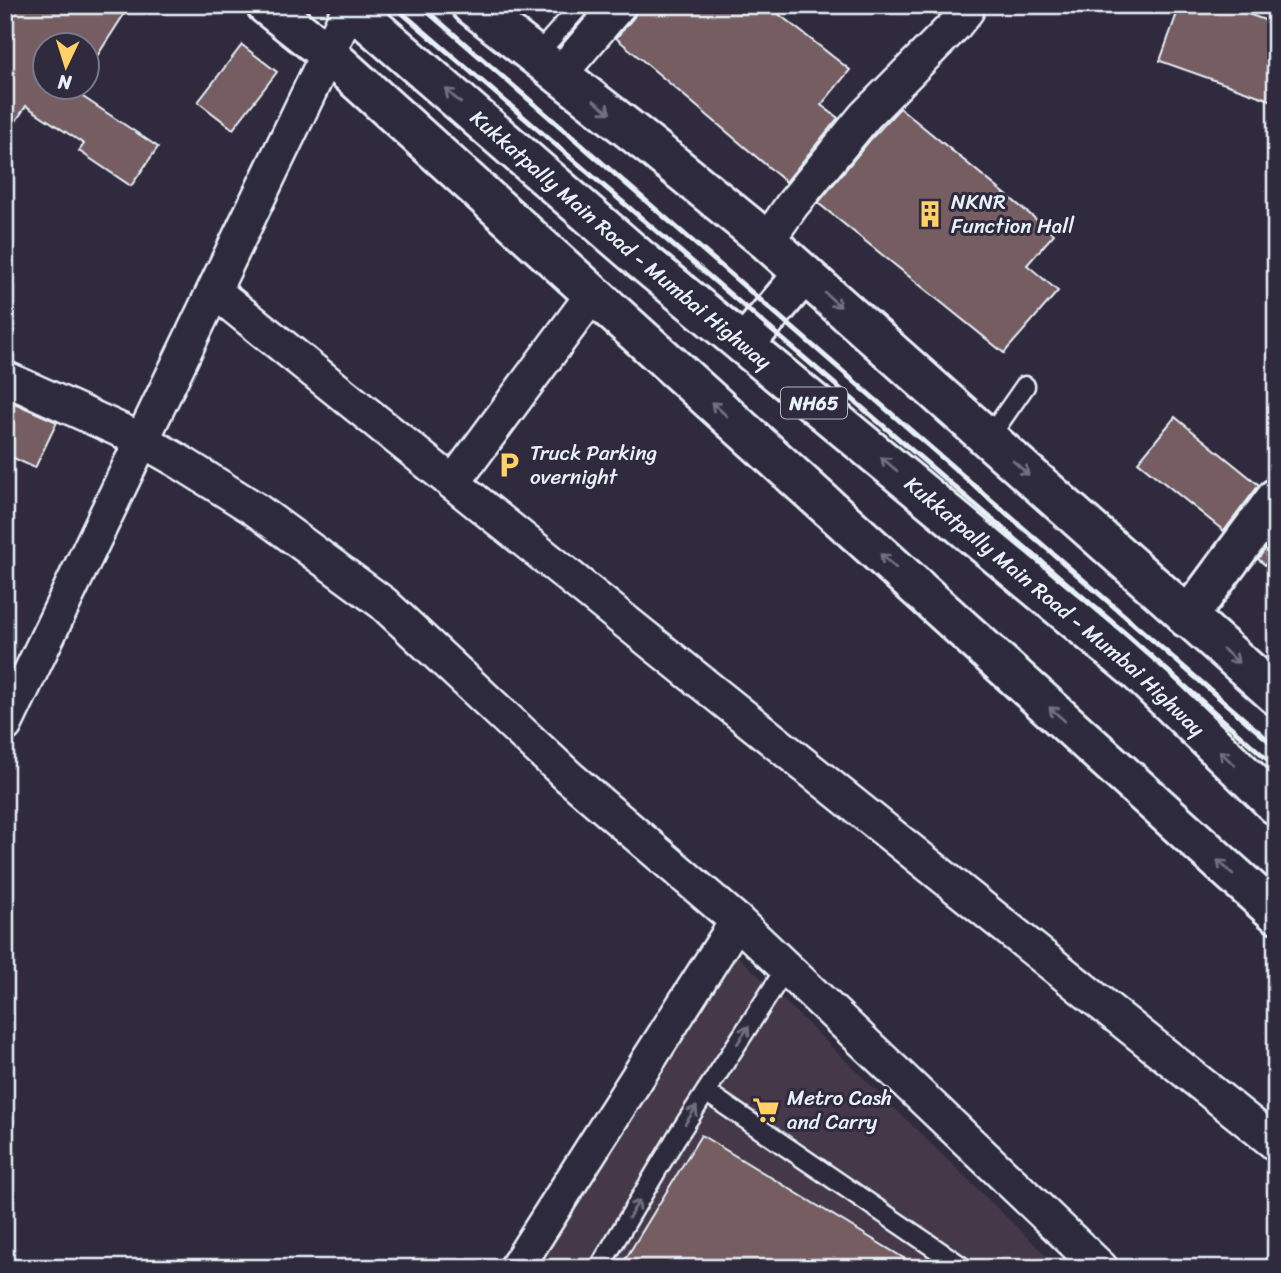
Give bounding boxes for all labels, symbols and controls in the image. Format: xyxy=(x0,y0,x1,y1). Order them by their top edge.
north arrow xyxy=(32,32,102,102)
text: N xyxy=(56,65,74,99)
one-way arrow xyxy=(444,88,462,104)
street label: Kukkatpally Main Road - Mumbai Highway xyxy=(461,100,781,380)
one-way arrow xyxy=(592,100,611,115)
place label: NKNR Function Hall xyxy=(951,183,1075,245)
building icon: NKNR Function Hall xyxy=(915,199,945,229)
one-way arrow xyxy=(824,292,842,308)
road number: NH65 xyxy=(781,388,847,418)
one-way arrow xyxy=(711,401,729,417)
place label: Truck Parking overnight xyxy=(530,434,658,496)
parking icon: Truck Parking overnight xyxy=(494,450,524,480)
one-way arrow xyxy=(880,457,898,472)
one-way arrow xyxy=(1012,460,1029,477)
street label: Kukkatpally Main Road - Mumbai Highway xyxy=(896,466,1214,746)
one-way arrow xyxy=(879,553,897,569)
one-way arrow xyxy=(1222,648,1240,664)
one-way arrow xyxy=(1048,706,1066,722)
one-way arrow xyxy=(1219,749,1236,766)
one-way arrow xyxy=(1216,859,1234,875)
one-way arrow xyxy=(736,1026,751,1045)
place label: Metro Cash and Carry xyxy=(787,1079,892,1141)
supermarket icon: Metro Cash and Carry xyxy=(751,1095,781,1125)
one-way arrow xyxy=(684,1106,698,1125)
one-way arrow xyxy=(627,1200,641,1220)

